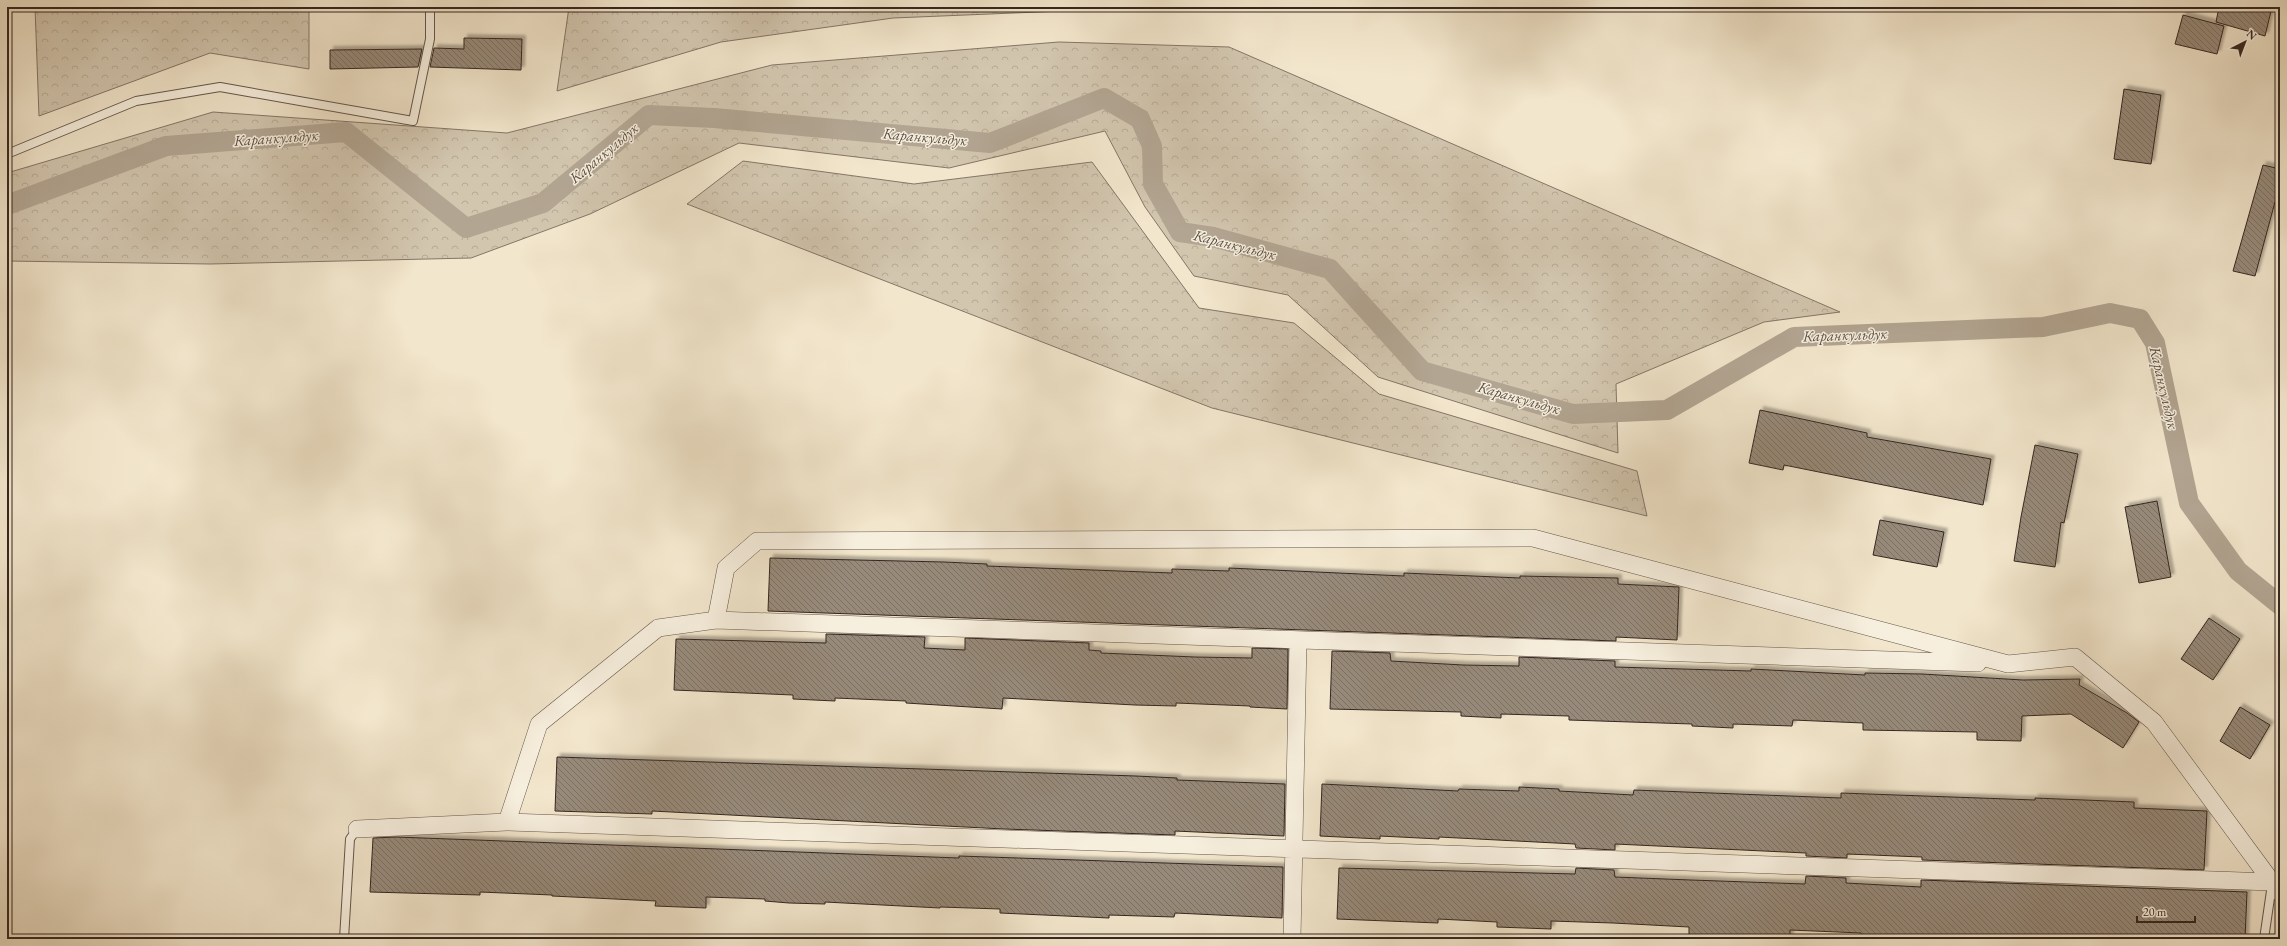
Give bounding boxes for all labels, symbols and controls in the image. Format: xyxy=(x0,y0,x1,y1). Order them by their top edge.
north arrow xyxy=(2225,22,2265,62)
text: N xyxy=(2244,26,2260,43)
water label: Каранкульдук xyxy=(564,118,643,188)
water label: Каранкульдук xyxy=(881,123,969,150)
water label: Каранкульдук xyxy=(232,125,320,150)
water label: Каранкульдук xyxy=(1191,225,1279,264)
water label: Каранкульдук xyxy=(1801,324,1888,346)
water label: Каранкульдук xyxy=(2145,344,2183,432)
water label: Каранкульдук xyxy=(1475,376,1563,419)
scale bar xyxy=(2137,898,2195,924)
text: 20 m xyxy=(2143,904,2167,920)

